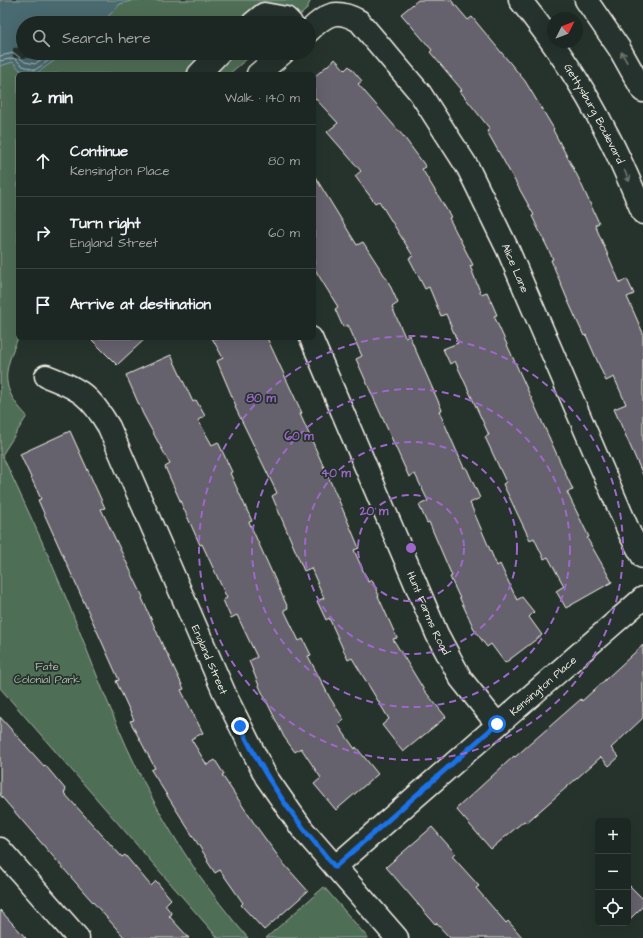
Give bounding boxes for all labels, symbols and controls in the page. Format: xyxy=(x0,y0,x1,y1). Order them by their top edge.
north arrow xyxy=(547,12,583,48)
search box xyxy=(16,16,316,60)
icon: search xyxy=(30,27,52,49)
text: Search here xyxy=(62,28,151,49)
one-way arrow xyxy=(619,51,627,63)
street label: Gettysburg Boulevard xyxy=(560,61,628,166)
text: 2 min xyxy=(32,86,73,110)
text: Walk · 140 m xyxy=(225,89,300,107)
text: Continue xyxy=(70,141,128,162)
icon: ahead xyxy=(32,150,54,172)
text: 80 m xyxy=(268,152,300,170)
text: Kensington Place xyxy=(70,162,170,180)
one-way arrow xyxy=(624,170,631,182)
text: Turn right xyxy=(70,213,141,234)
icon: right xyxy=(32,222,54,244)
text: 60 m xyxy=(268,224,300,242)
text: England Street xyxy=(70,234,158,252)
street label: Alice Lane xyxy=(498,241,532,295)
icon: arrive xyxy=(32,294,54,316)
text: Arrive at destination xyxy=(70,294,211,315)
text: 80 m xyxy=(246,390,276,407)
text: 60 m xyxy=(284,428,314,445)
text: 40 m xyxy=(321,465,352,482)
text: 20 m xyxy=(359,503,389,520)
centre of rings xyxy=(404,541,418,555)
street label: Hunt Farms Road xyxy=(403,569,454,658)
street label: England Street xyxy=(188,623,231,697)
street label: Kensington Place xyxy=(507,652,580,719)
park label: Fate Colonial Park xyxy=(14,659,80,687)
route start xyxy=(488,715,506,733)
route end xyxy=(231,717,249,735)
map controls xyxy=(595,818,631,926)
button: + xyxy=(595,818,631,854)
button: − xyxy=(595,854,631,890)
button: locate xyxy=(595,890,631,926)

